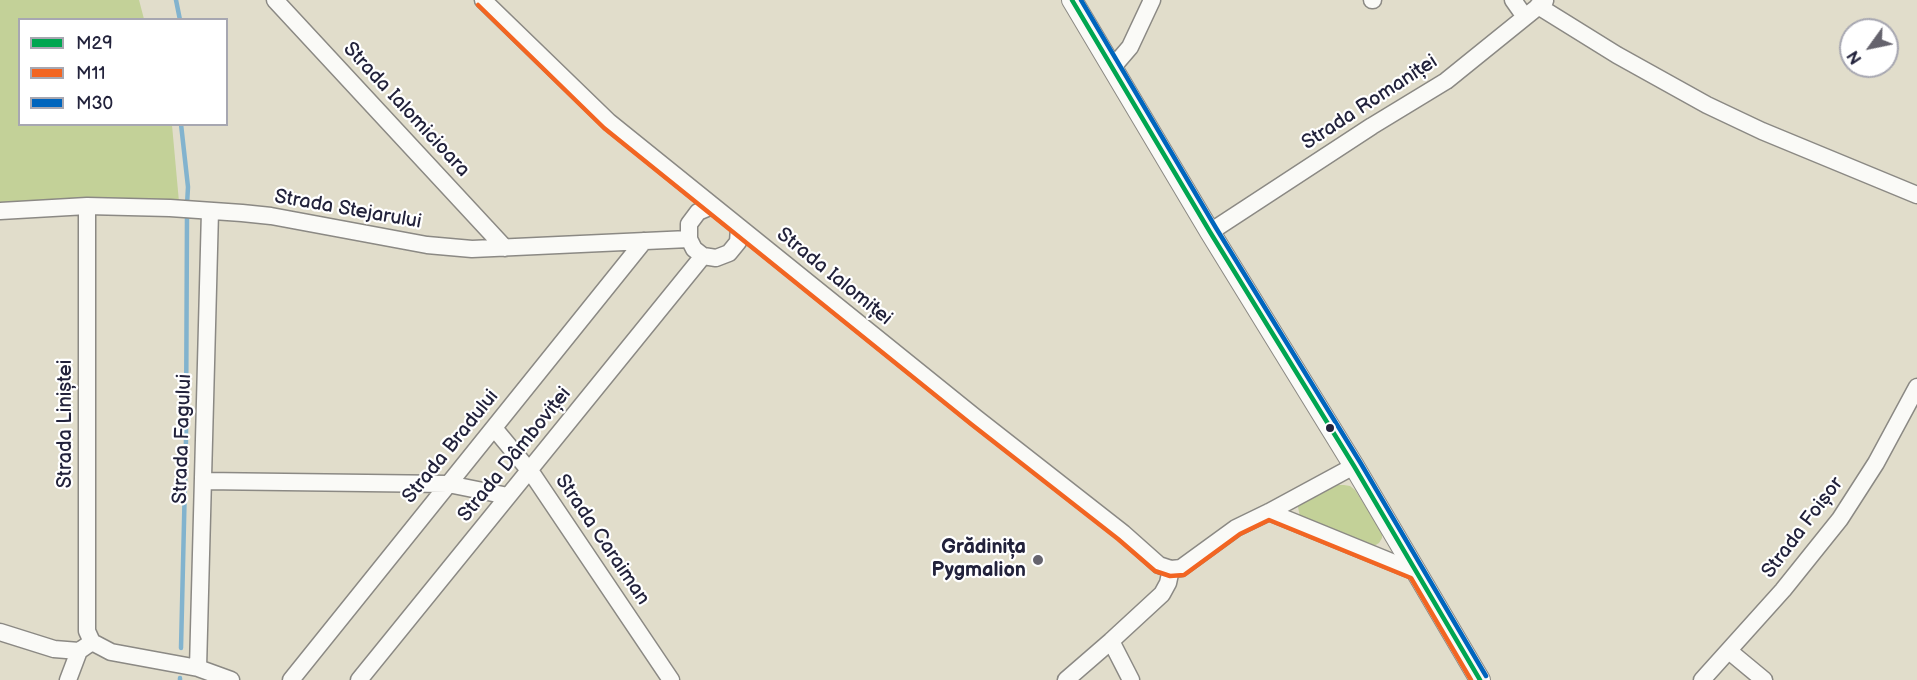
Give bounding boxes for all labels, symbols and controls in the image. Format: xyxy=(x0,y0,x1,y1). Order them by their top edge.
legend xyxy=(18,18,228,126)
north arrow xyxy=(1839,18,1899,78)
text: M29 xyxy=(76,33,113,54)
street label: Strada Ialomicioara xyxy=(338,38,474,182)
text: N xyxy=(1844,47,1866,67)
street label: Strada Romaniței xyxy=(1298,50,1442,156)
text: M11 xyxy=(76,63,105,84)
text: M30 xyxy=(76,93,113,114)
street label: Strada Stejarului xyxy=(273,185,423,235)
street label: Strada Ialomiței xyxy=(771,223,897,331)
street label: Strada Liniștei xyxy=(54,360,78,488)
street label: Strada Fagului xyxy=(169,374,197,504)
street label: Strada Dâmboviței xyxy=(453,383,577,527)
street label: Strada Bradului xyxy=(398,385,504,509)
unlabelled marker xyxy=(1324,422,1336,434)
street label: Strada Caraiman xyxy=(550,470,654,610)
street label: Strada Foișor xyxy=(1757,473,1849,583)
place label: Grădinița Pygmalion xyxy=(932,536,1026,583)
marker: Grădinița Pygmalion xyxy=(1031,553,1045,567)

